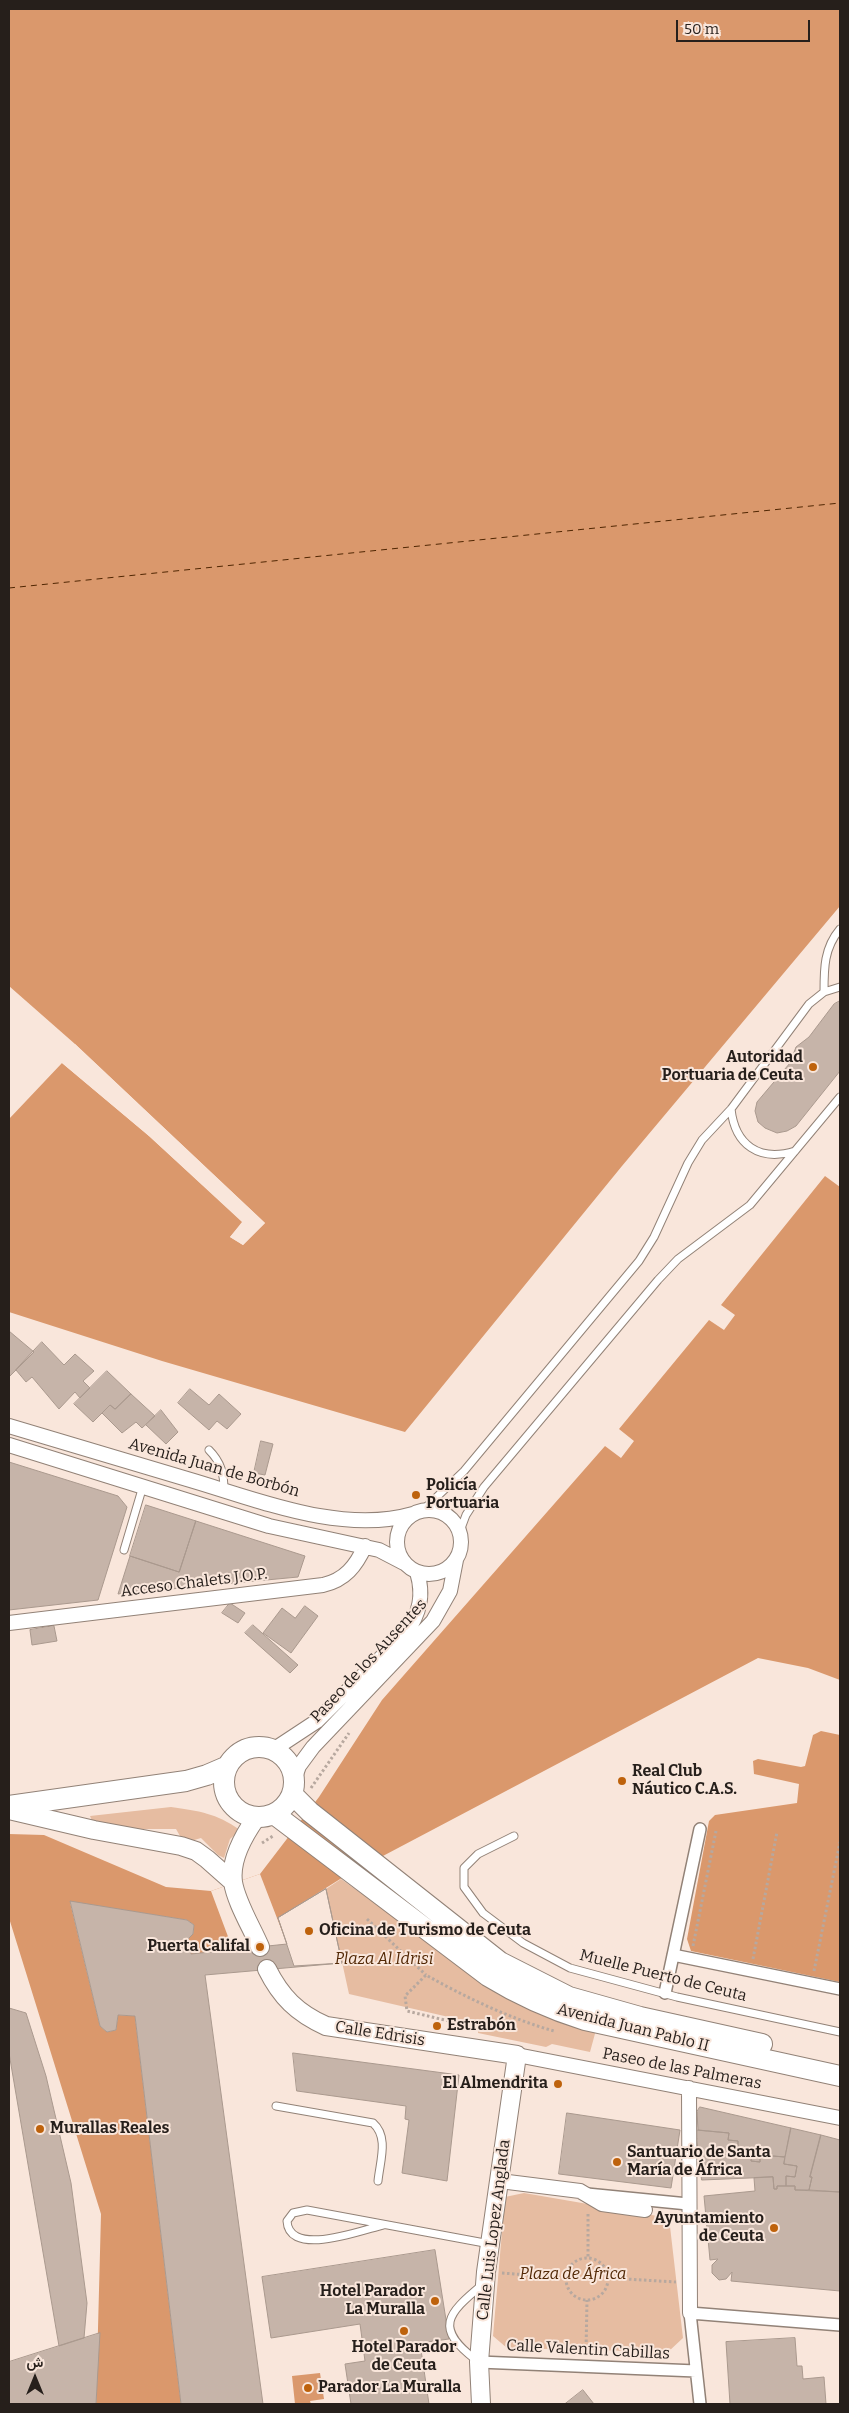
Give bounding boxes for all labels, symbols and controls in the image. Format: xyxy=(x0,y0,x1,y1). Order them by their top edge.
scale bar xyxy=(679,10,813,42)
text: 50 m xyxy=(684,20,719,38)
place label: Autoridad Portuaria de Ceuta xyxy=(662,1048,803,1086)
marker: Autoridad Portuaria de Ceuta xyxy=(807,1061,819,1073)
street label: Avenida Juan de Borbón xyxy=(126,1434,302,1502)
place label: Policía Portuaria xyxy=(426,1476,499,1514)
marker: Policía Portuaria xyxy=(410,1489,422,1501)
street label: Acceso Chalets J.O.P. xyxy=(120,1564,268,1602)
street label: Paseo de los Ausentes xyxy=(307,1595,431,1727)
place label: Real Club Náutico C.A.S. xyxy=(632,1762,737,1800)
marker: Real Club Náutico C.A.S. xyxy=(616,1775,628,1787)
place label: Oficina de Turismo de Ceuta xyxy=(319,1921,531,1941)
marker: Oficina de Turismo de Ceuta xyxy=(303,1925,315,1937)
place label: Puerta Califal xyxy=(147,1937,250,1957)
marker: Puerta Califal xyxy=(254,1941,266,1953)
street label: Muelle Puerto de Ceuta xyxy=(577,1946,749,2006)
park label: Plaza Al Idrisi xyxy=(335,1950,433,1970)
street label: Avenida Juan Pablo II xyxy=(555,2000,711,2056)
place label: Estrabón xyxy=(447,2016,516,2036)
street label: Calle Edrisis xyxy=(334,2017,426,2051)
marker: Estrabón xyxy=(431,2020,443,2032)
street label: Paseo de las Palmeras xyxy=(601,2044,763,2094)
place label: El Almendrita xyxy=(442,2074,548,2094)
marker: El Almendrita xyxy=(552,2078,564,2090)
place label: Murallas Reales xyxy=(50,2119,169,2139)
marker: Murallas Reales xyxy=(34,2123,46,2135)
street label: Calle Luis Lopez Anglada xyxy=(473,2138,515,2322)
place label: Santuario de Santa María de África xyxy=(627,2143,771,2181)
marker: Santuario de Santa María de África xyxy=(611,2156,623,2168)
place label: Ayuntamiento de Ceuta xyxy=(654,2209,764,2247)
marker: Ayuntamiento de Ceuta xyxy=(768,2222,780,2234)
park label: Plaza de África xyxy=(520,2265,626,2285)
place label: Hotel Parador La Muralla xyxy=(320,2282,425,2320)
marker: Hotel Parador La Muralla xyxy=(429,2295,441,2307)
marker: Hotel Parador de Ceuta xyxy=(398,2325,410,2337)
street label: Calle Valentin Cabillas xyxy=(506,2336,670,2364)
place label: Hotel Parador de Ceuta xyxy=(351,2338,457,2376)
north arrow xyxy=(10,2353,60,2403)
text: ش xyxy=(27,2354,43,2371)
place label: Parador La Muralla xyxy=(318,2378,461,2398)
marker: Parador La Muralla xyxy=(302,2382,314,2394)

